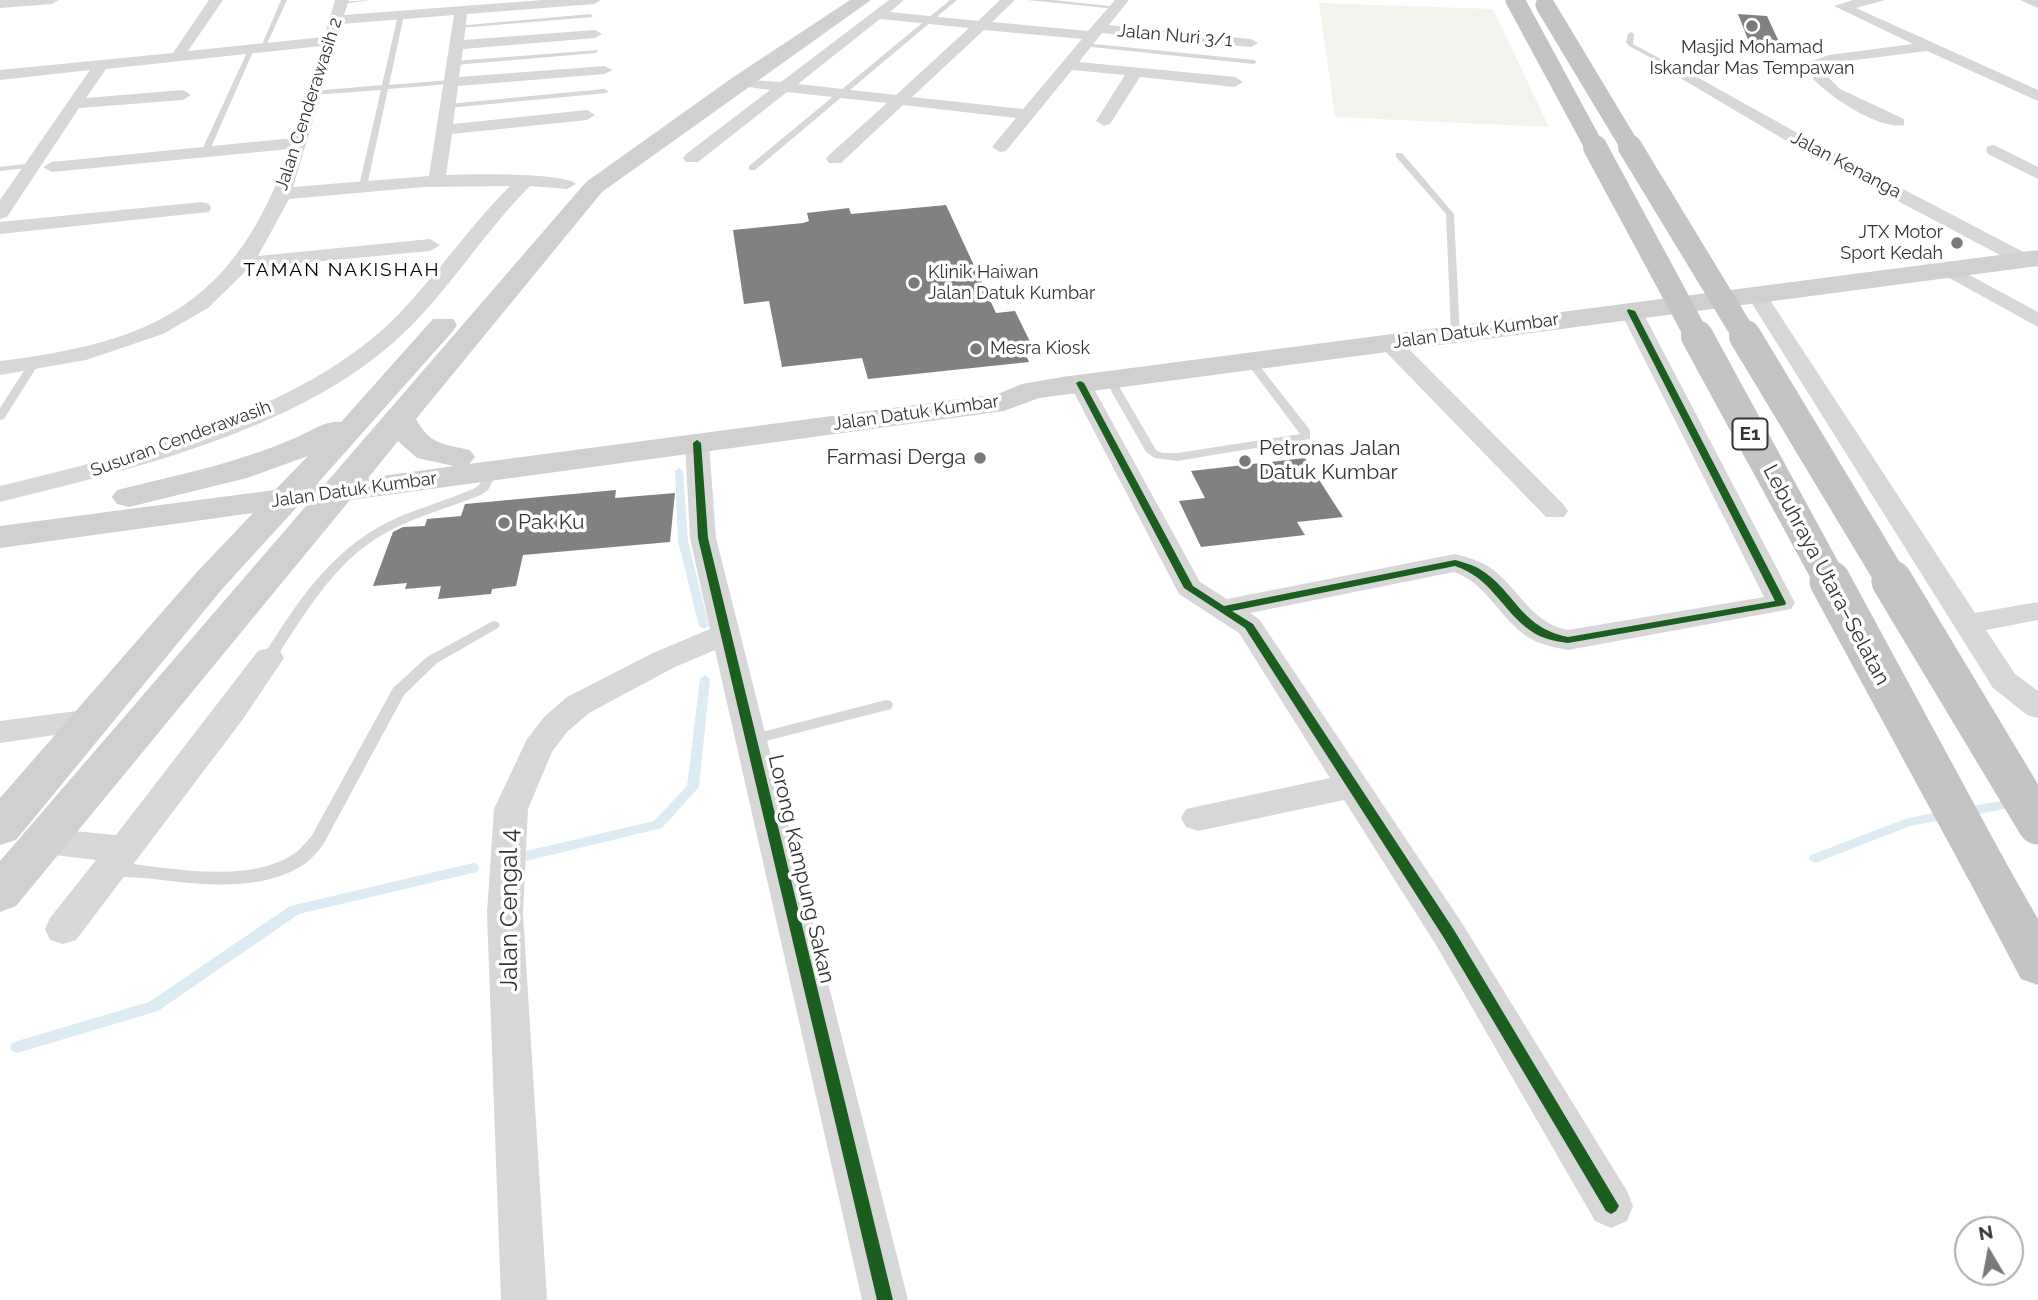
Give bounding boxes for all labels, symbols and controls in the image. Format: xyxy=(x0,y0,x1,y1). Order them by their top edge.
street label: Jalan Cenderawasih 2 xyxy=(271,15,347,193)
marker: Masjid Mohamad Iskandar Mas Tempawan xyxy=(1744,18,1760,34)
street label: Jalan Nuri 3/1 xyxy=(1117,20,1233,52)
place label: Masjid Mohamad Iskandar Mas Tempawan xyxy=(1650,37,1854,80)
street label: Jalan Kenanga xyxy=(1787,127,1905,203)
place label: JTX Motor Sport Kedah xyxy=(1840,222,1943,264)
marker: JTX Motor Sport Kedah xyxy=(1949,235,1965,251)
district label: TAMAN NAKISHAH xyxy=(245,259,439,281)
place label: Klinik Haiwan Jalan Datuk Kumbar xyxy=(928,262,1095,304)
marker: Klinik Haiwan Jalan Datuk Kumbar xyxy=(906,275,922,291)
street label: Jalan Datuk Kumbar xyxy=(1392,309,1560,353)
place label: Mesra Kiosk xyxy=(990,338,1090,360)
marker: Mesra Kiosk xyxy=(968,341,984,357)
street label: Jalan Datuk Kumbar xyxy=(832,391,1000,435)
street label: Susuran Cenderawasih xyxy=(88,396,274,482)
road number: E1 xyxy=(1732,418,1768,449)
place label: Petronas Jalan Datuk Kumbar xyxy=(1259,436,1401,486)
place label: Farmasi Derga xyxy=(827,445,966,471)
marker: Farmasi Derga xyxy=(972,450,988,466)
marker: Petronas Jalan Datuk Kumbar xyxy=(1237,453,1253,469)
street label: Lebuhraya Utara–Selatan xyxy=(1757,460,1895,690)
street label: Jalan Datuk Kumbar xyxy=(270,468,438,512)
place label: Pak Ku xyxy=(518,510,584,536)
marker: Pak Ku xyxy=(496,515,512,531)
street label: Lorong Kampung Sakan xyxy=(762,752,840,986)
street label: Jalan Cengal 4 xyxy=(496,829,524,991)
north arrow xyxy=(1954,1216,2024,1286)
text: N xyxy=(1977,1220,1995,1244)

